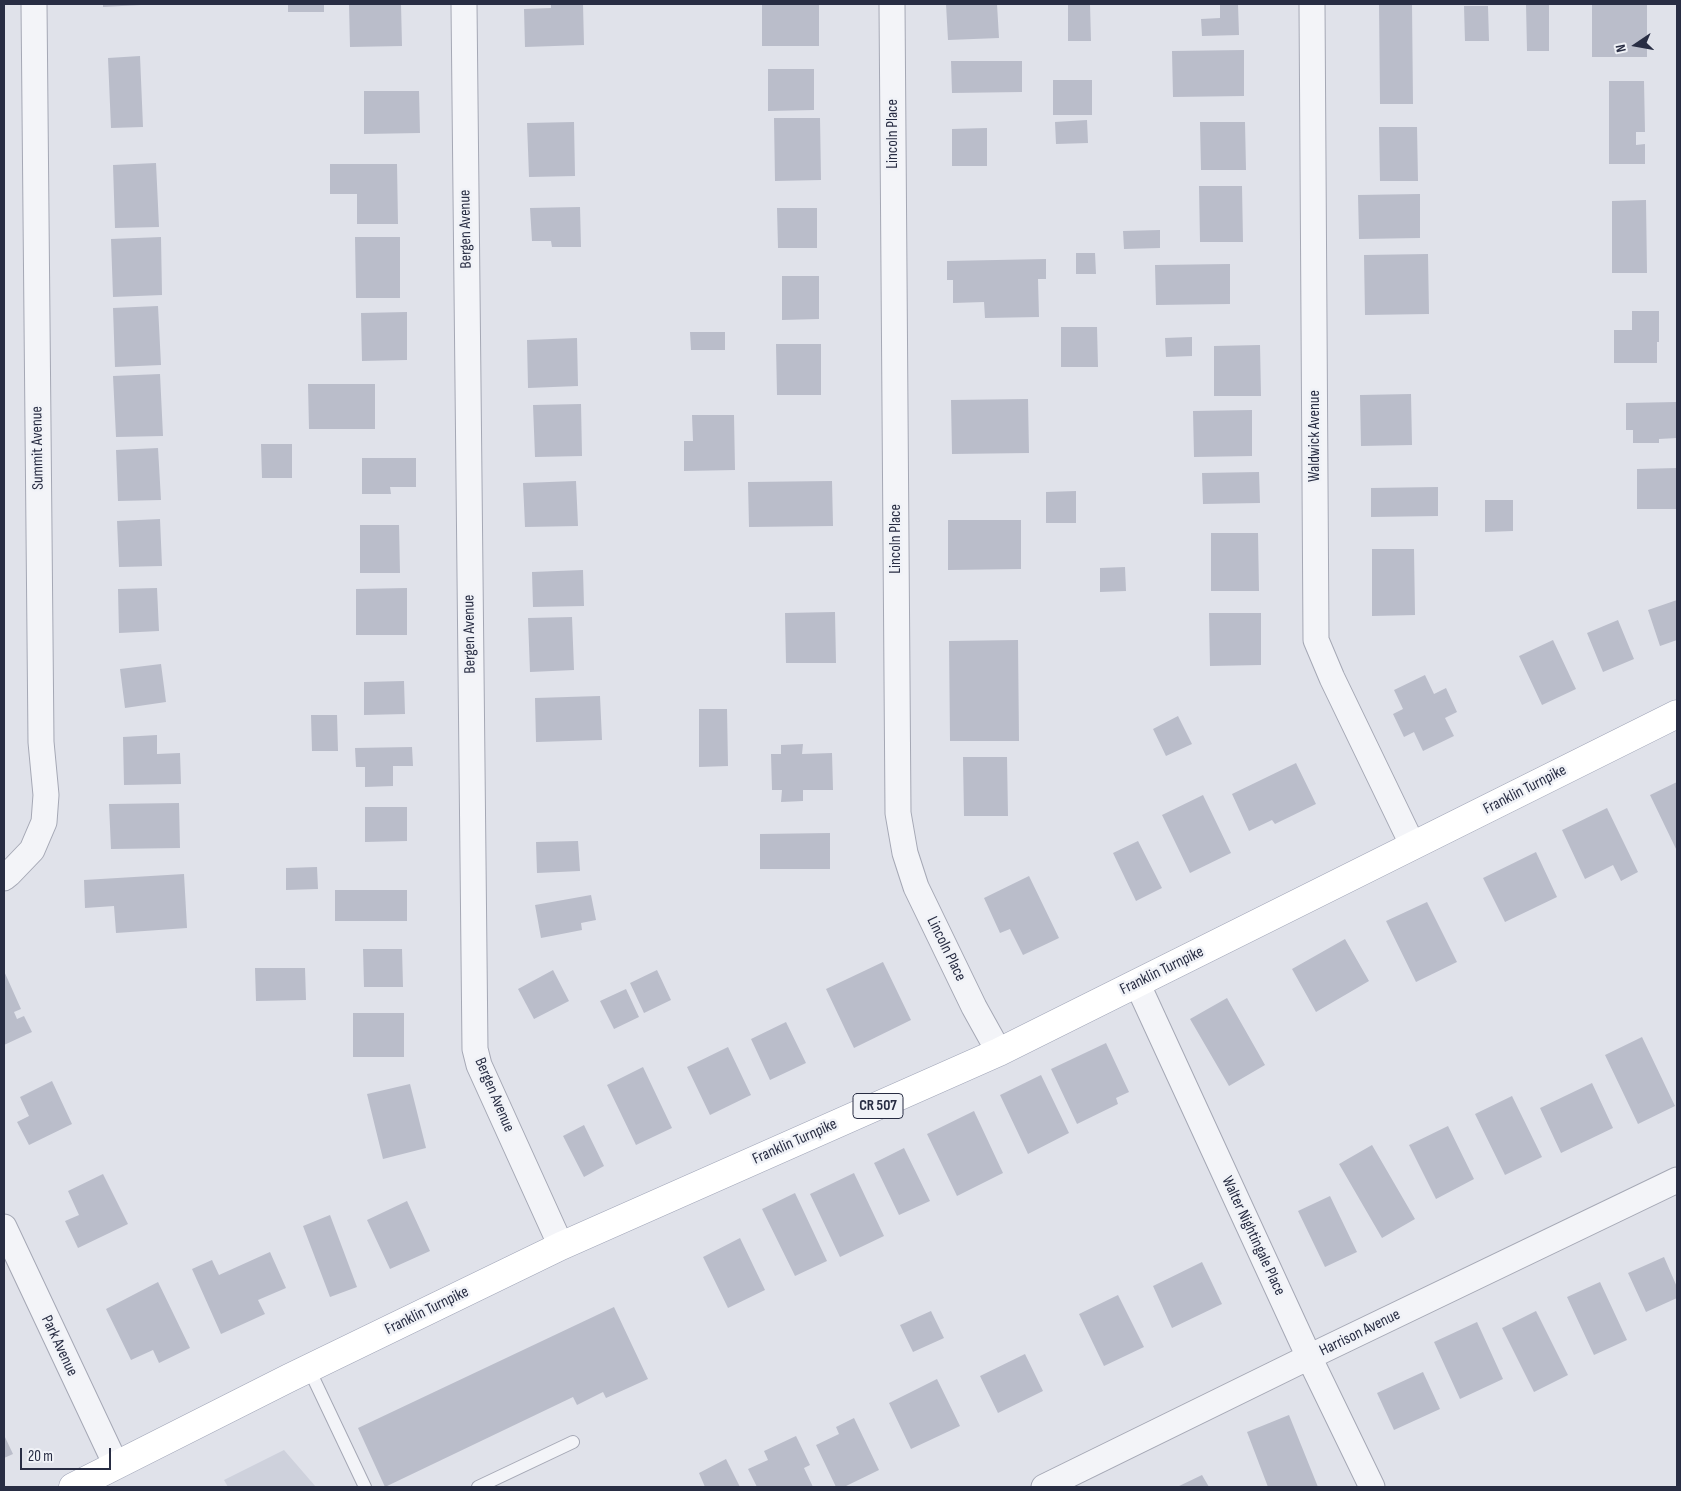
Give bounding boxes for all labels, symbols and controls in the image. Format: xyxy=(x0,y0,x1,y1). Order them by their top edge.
north arrow xyxy=(1611,20,1661,70)
text: N xyxy=(1612,43,1630,54)
street label: Lincoln Place xyxy=(883,99,903,169)
street label: Bergen Avenue xyxy=(456,189,476,269)
street label: Waldwick Avenue xyxy=(1305,390,1325,482)
street label: Summit Avenue xyxy=(28,406,48,490)
street label: Lincoln Place xyxy=(886,504,906,574)
street label: Bergen Avenue xyxy=(460,594,480,674)
street label: Franklin Turnpike xyxy=(1480,761,1570,819)
street label: Lincoln Place xyxy=(922,913,970,985)
street label: Franklin Turnpike xyxy=(1117,943,1207,999)
street label: Bergen Avenue xyxy=(470,1055,518,1135)
road number: CR 507 xyxy=(853,1094,903,1118)
street label: Franklin Turnpike xyxy=(750,1115,840,1169)
street label: Walter Nightingale Place xyxy=(1217,1173,1289,1299)
street label: Franklin Turnpike xyxy=(382,1283,472,1339)
street label: Harrison Avenue xyxy=(1317,1305,1403,1361)
street label: Park Avenue xyxy=(37,1312,81,1380)
scale bar xyxy=(22,1438,114,1470)
text: 20 m xyxy=(28,1447,53,1466)

